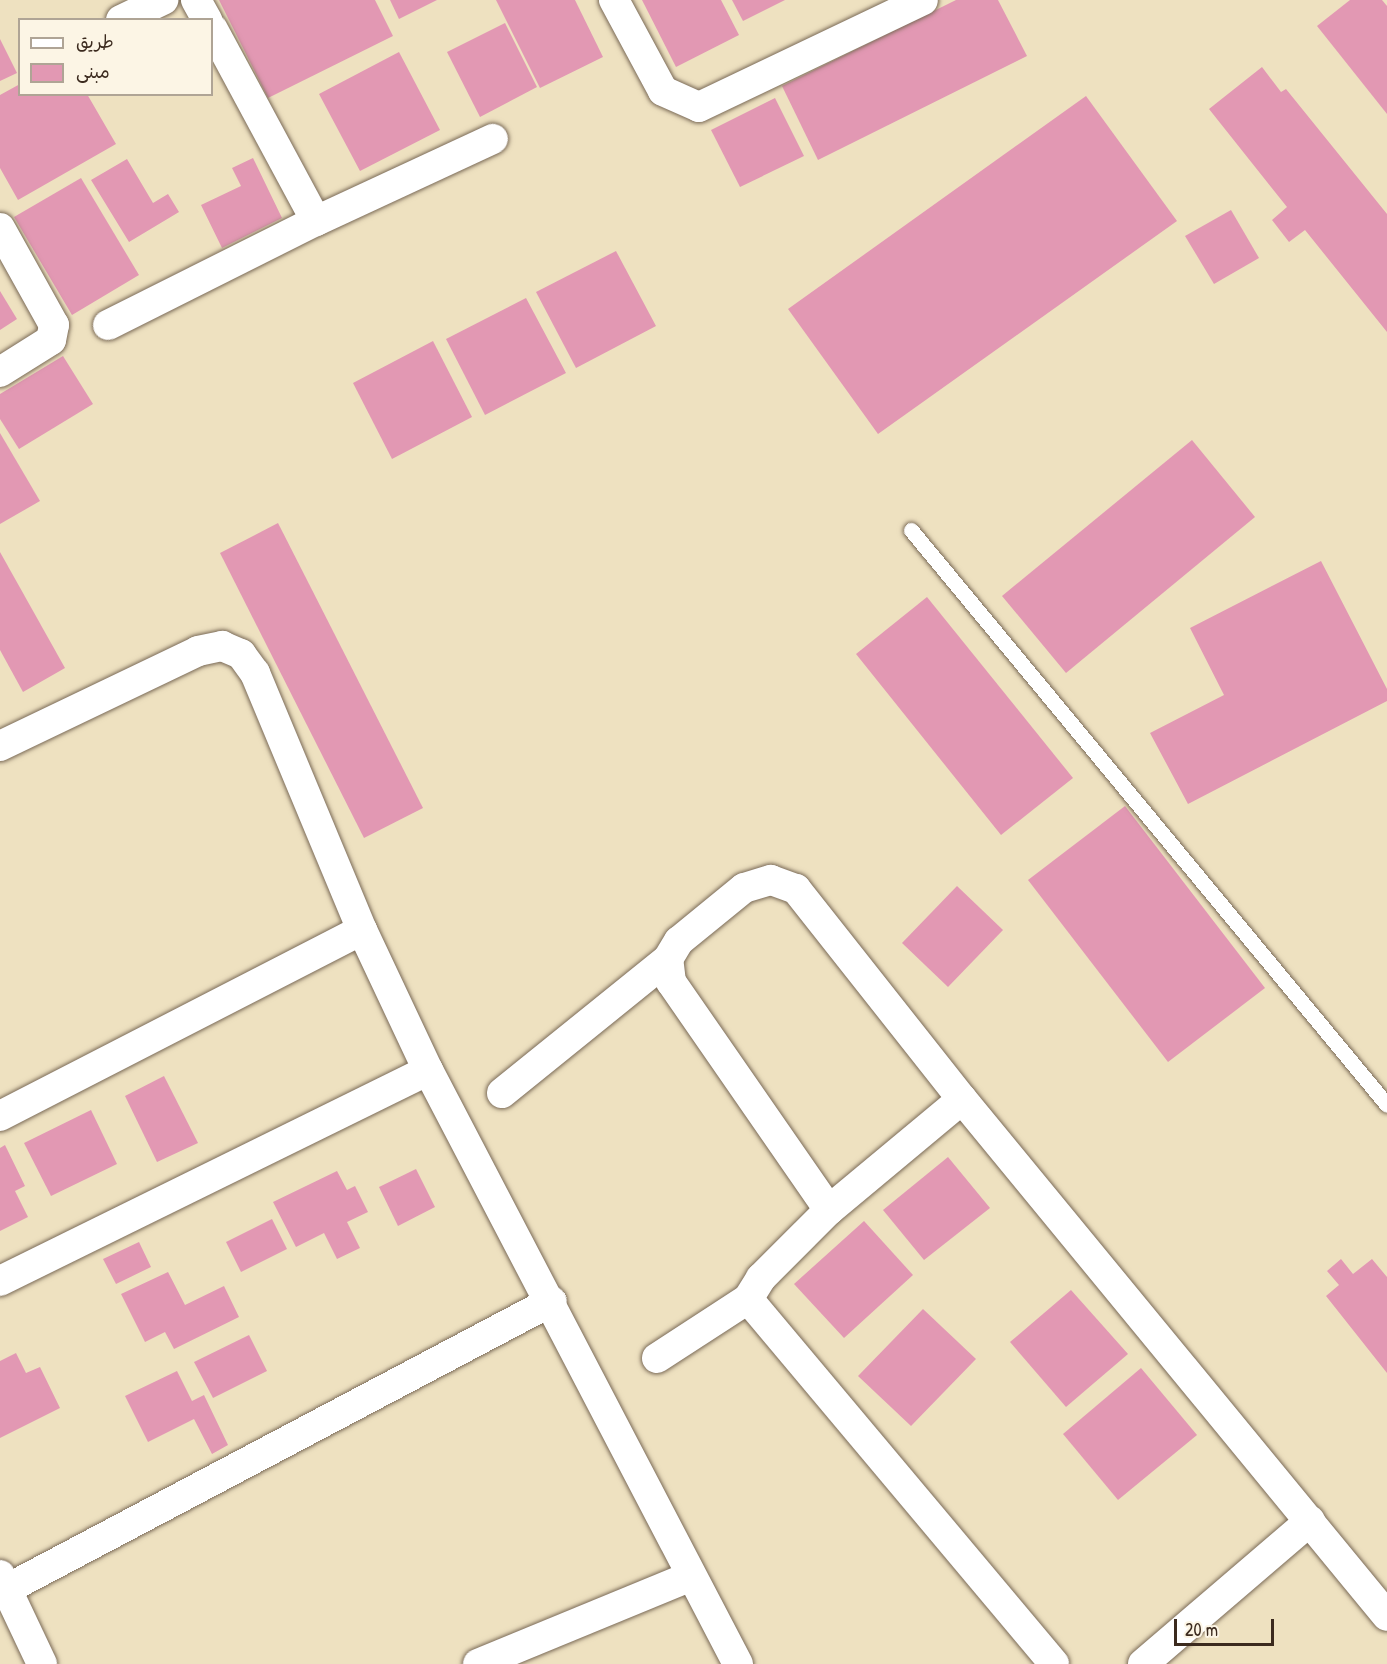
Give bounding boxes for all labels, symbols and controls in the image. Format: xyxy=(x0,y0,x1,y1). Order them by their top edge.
legend xyxy=(18,18,213,96)
text: طريق xyxy=(76,29,114,54)
text: مبنى xyxy=(76,59,110,84)
scale bar xyxy=(1177,1607,1278,1645)
text: 20 m xyxy=(1185,1617,1218,1642)

